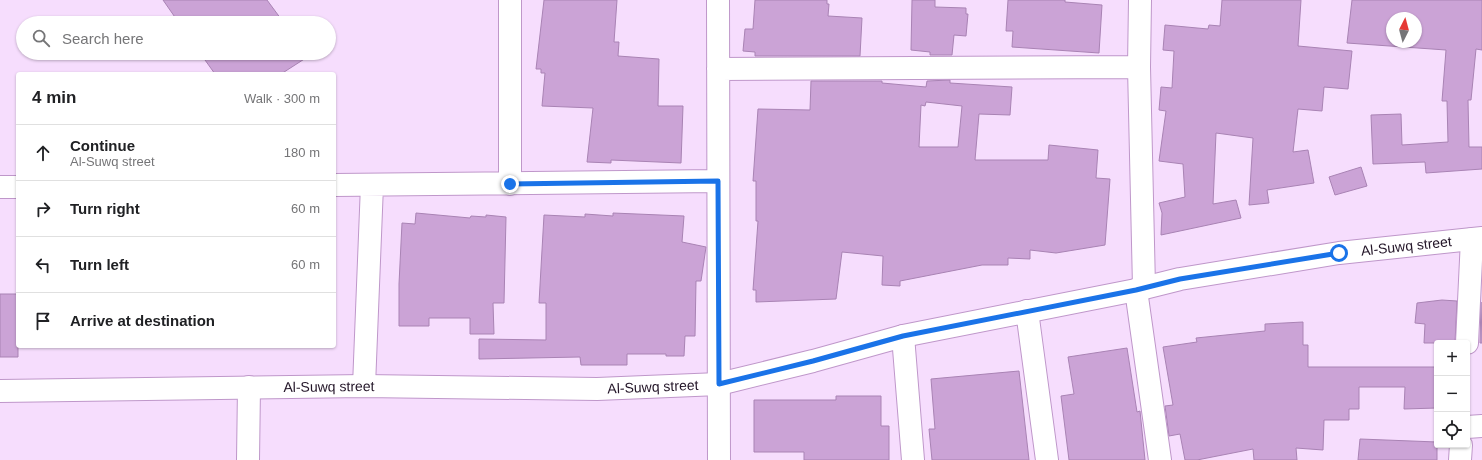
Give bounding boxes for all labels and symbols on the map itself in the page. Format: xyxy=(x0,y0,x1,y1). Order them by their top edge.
north arrow xyxy=(1386,12,1422,48)
route end xyxy=(501,175,519,193)
street label: Al-Suwq street xyxy=(1360,233,1453,259)
route start xyxy=(1330,244,1348,262)
street label: Al-Suwq street xyxy=(607,377,699,397)
street label: Al-Suwq street xyxy=(283,378,375,395)

